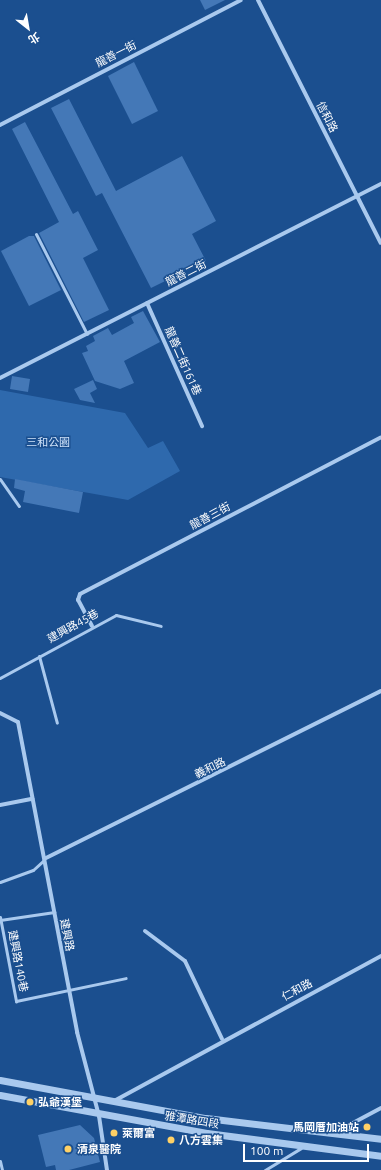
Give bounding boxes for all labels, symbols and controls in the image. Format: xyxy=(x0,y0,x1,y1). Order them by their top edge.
north arrow xyxy=(8,8,48,48)
text: 北 xyxy=(26,30,42,46)
street label: 龍善一街 xyxy=(93,38,139,70)
street label: 信和路 xyxy=(314,99,340,135)
street label: 龍善二街 xyxy=(163,257,209,289)
street label: 龍善二街161巷 xyxy=(162,325,204,397)
park label: 三和公園 xyxy=(26,435,70,449)
street label: 龍善三街 xyxy=(187,500,233,532)
street label: 建興路45巷 xyxy=(45,607,101,645)
street label: 義和路 xyxy=(192,755,228,781)
street label: 建興路 xyxy=(57,918,77,952)
street label: 建興路140巷 xyxy=(6,929,30,993)
street label: 仁和路 xyxy=(279,976,315,1004)
place label: 弘爺漢堡 xyxy=(38,1095,82,1109)
marker: 弘爺漢堡 xyxy=(25,1097,35,1107)
street label: 雅潭路四段 xyxy=(164,1109,220,1131)
place label: 馬岡厝加油站 xyxy=(293,1120,359,1134)
marker: 馬岡厝加油站 xyxy=(362,1122,372,1132)
place label: 萊爾富 xyxy=(122,1126,155,1140)
marker: 萊爾富 xyxy=(109,1128,119,1138)
place label: 八方雲集 xyxy=(179,1133,223,1147)
marker: 八方雲集 xyxy=(166,1135,176,1145)
scale bar xyxy=(245,1136,371,1162)
place label: 清泉醫院 xyxy=(77,1142,121,1156)
marker: 清泉醫院 xyxy=(62,1143,74,1155)
text: 100 m xyxy=(250,1144,283,1157)

